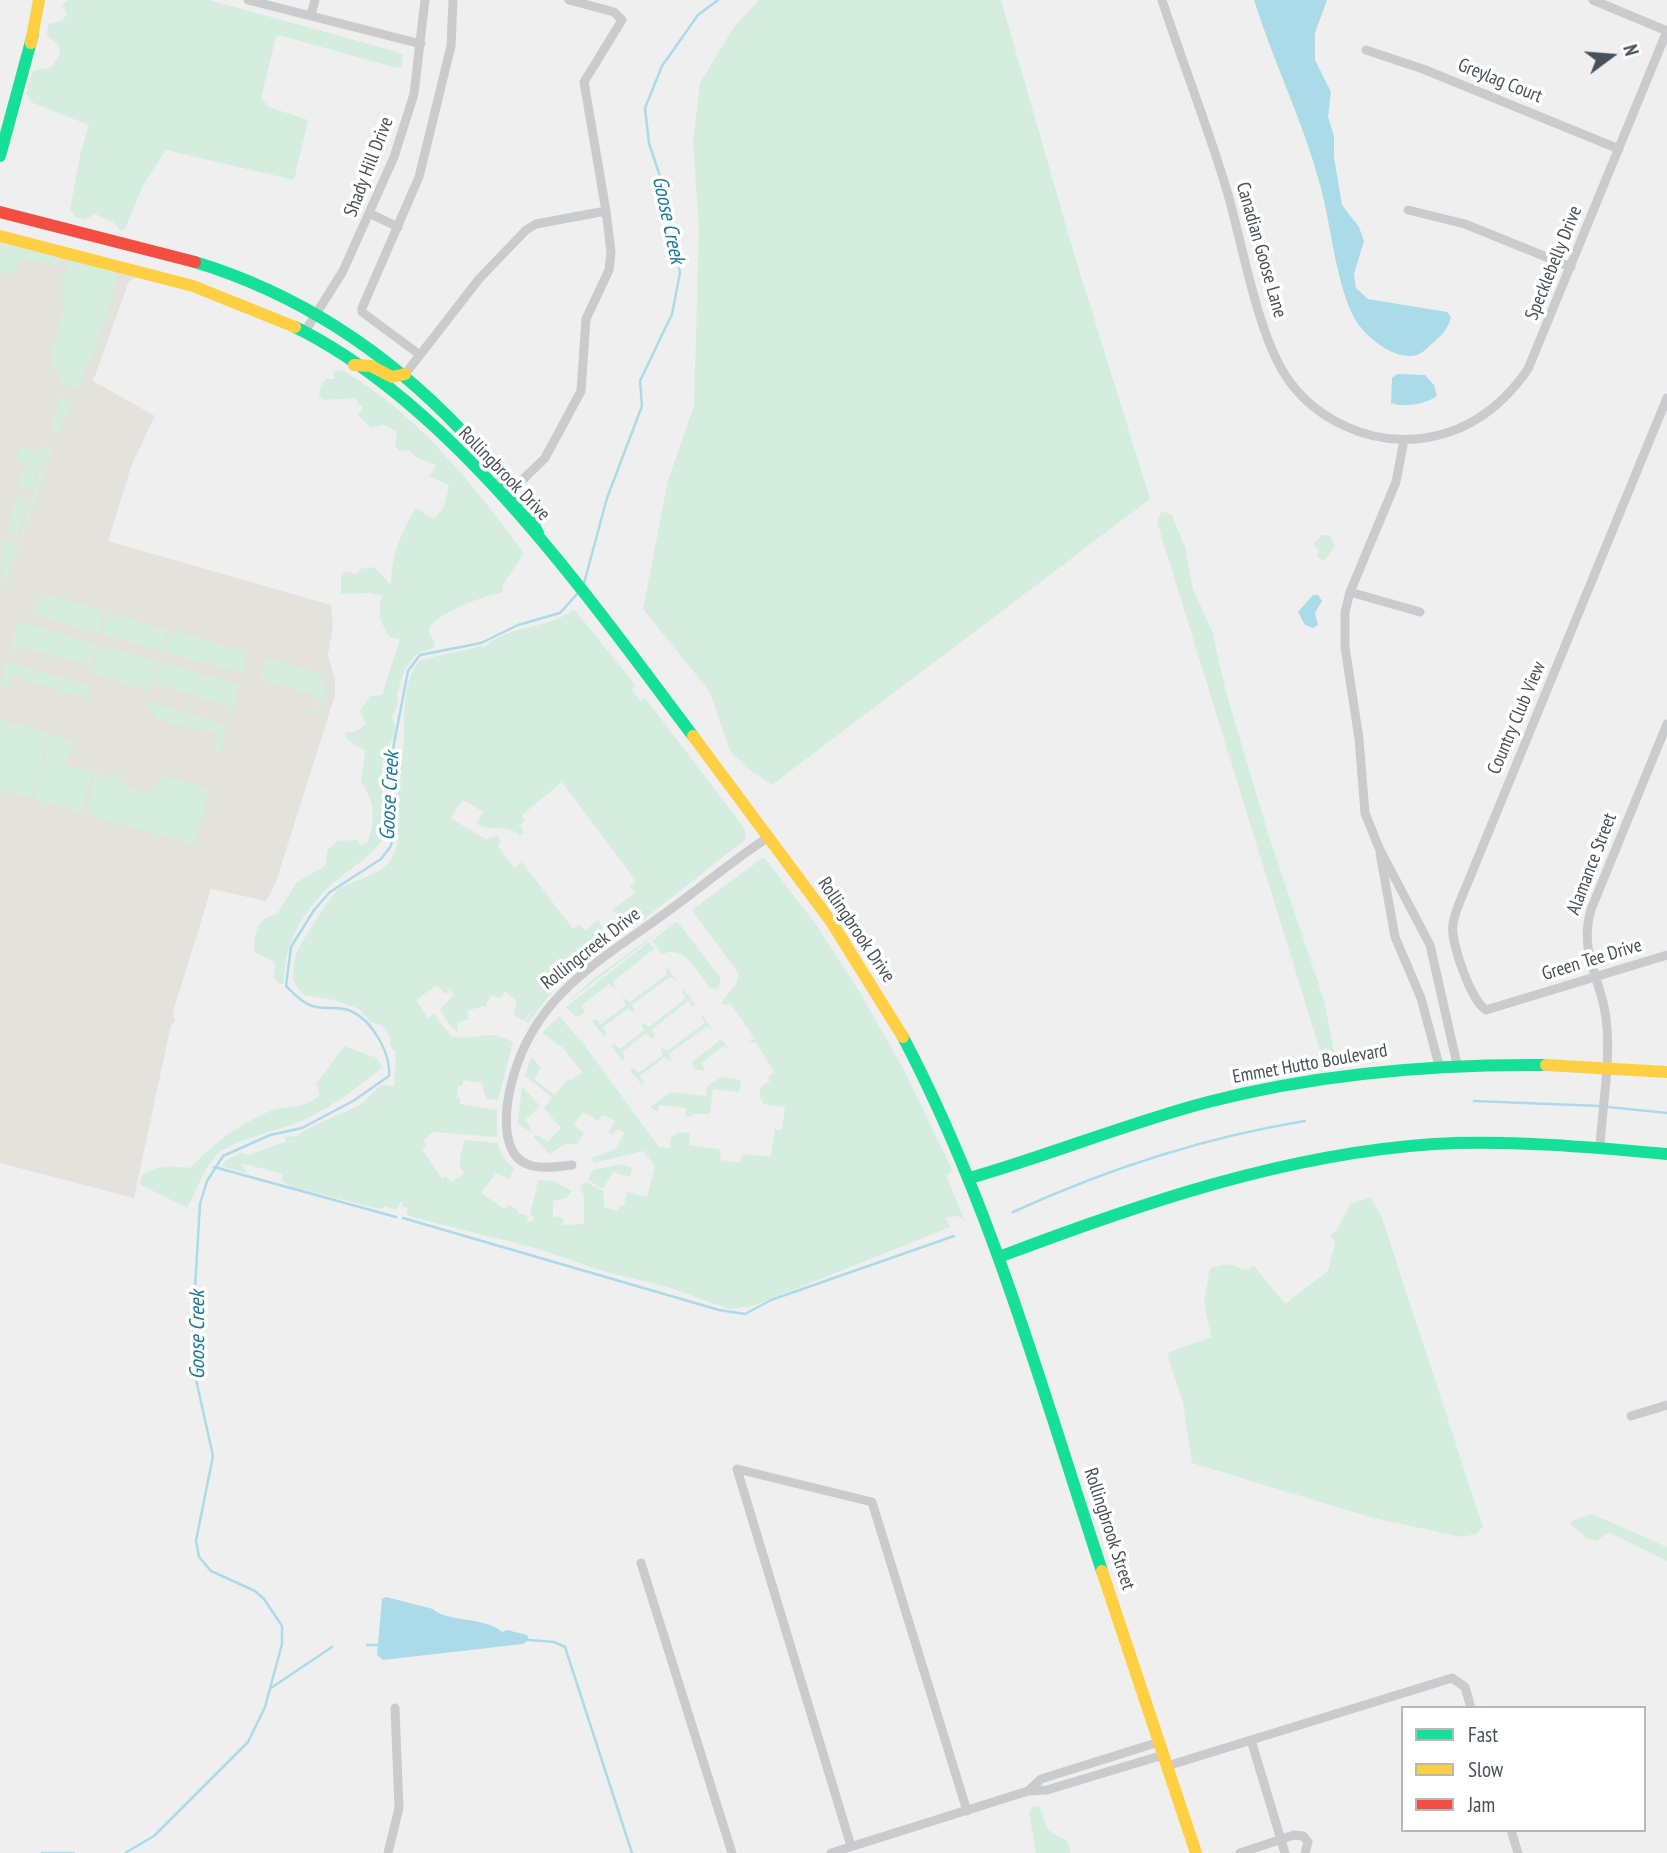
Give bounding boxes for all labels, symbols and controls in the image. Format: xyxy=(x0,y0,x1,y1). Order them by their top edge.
north arrow xyxy=(1576,21,1646,91)
text: N xyxy=(1618,42,1644,58)
street label: Greylag Court xyxy=(1454,54,1546,108)
street label: Shady Hill Drive xyxy=(340,114,398,220)
water label: Goose Creek xyxy=(646,174,690,266)
street label: Canadian Goose Lane xyxy=(1231,180,1291,320)
street label: Specklebelly Drive xyxy=(1521,203,1587,323)
street label: Rollingbrook Drive xyxy=(453,422,555,526)
street label: Country Club View xyxy=(1483,658,1551,778)
water label: Goose Creek xyxy=(375,751,405,841)
street label: Alamance Street xyxy=(1562,810,1622,918)
street label: Rollingbrook Drive xyxy=(812,873,900,987)
street label: Rollingcreek Drive xyxy=(537,903,645,995)
street label: Green Tee Drive xyxy=(1539,934,1645,986)
street label: Emmet Hutto Boulevard xyxy=(1231,1039,1389,1089)
water label: Goose Creek xyxy=(185,1290,211,1380)
street label: Rollingbrook Street xyxy=(1079,1465,1139,1593)
legend xyxy=(1401,1706,1646,1832)
text: Fast xyxy=(1468,1721,1498,1748)
text: Slow xyxy=(1468,1756,1503,1783)
text: Jam xyxy=(1468,1791,1495,1818)

